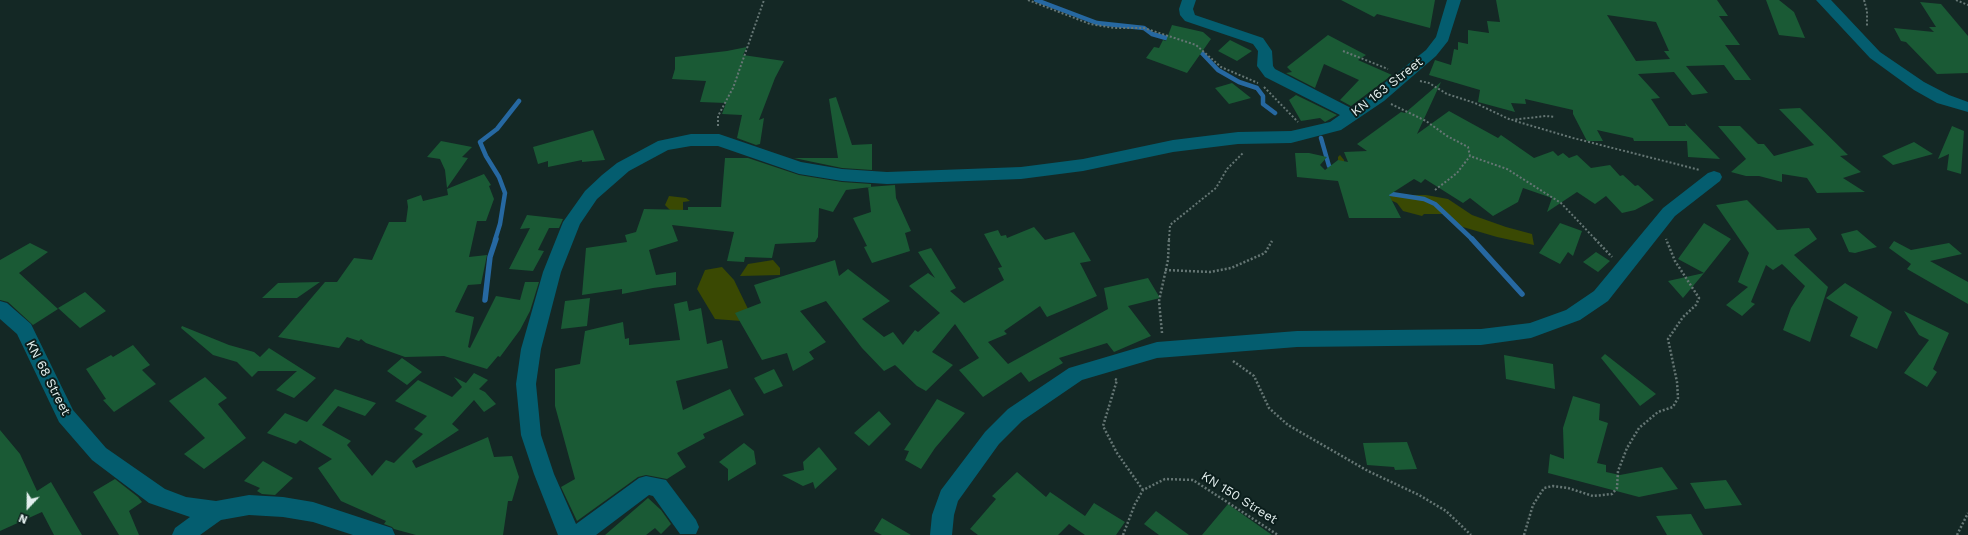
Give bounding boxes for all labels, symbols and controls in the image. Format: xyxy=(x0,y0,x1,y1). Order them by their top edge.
street label: KN 163 Street xyxy=(1348,54,1426,120)
street label: KN 68 Street xyxy=(22,338,74,418)
street label: KN 150 Street xyxy=(1198,468,1280,528)
north arrow xyxy=(8,487,48,527)
text: N xyxy=(17,511,30,526)

